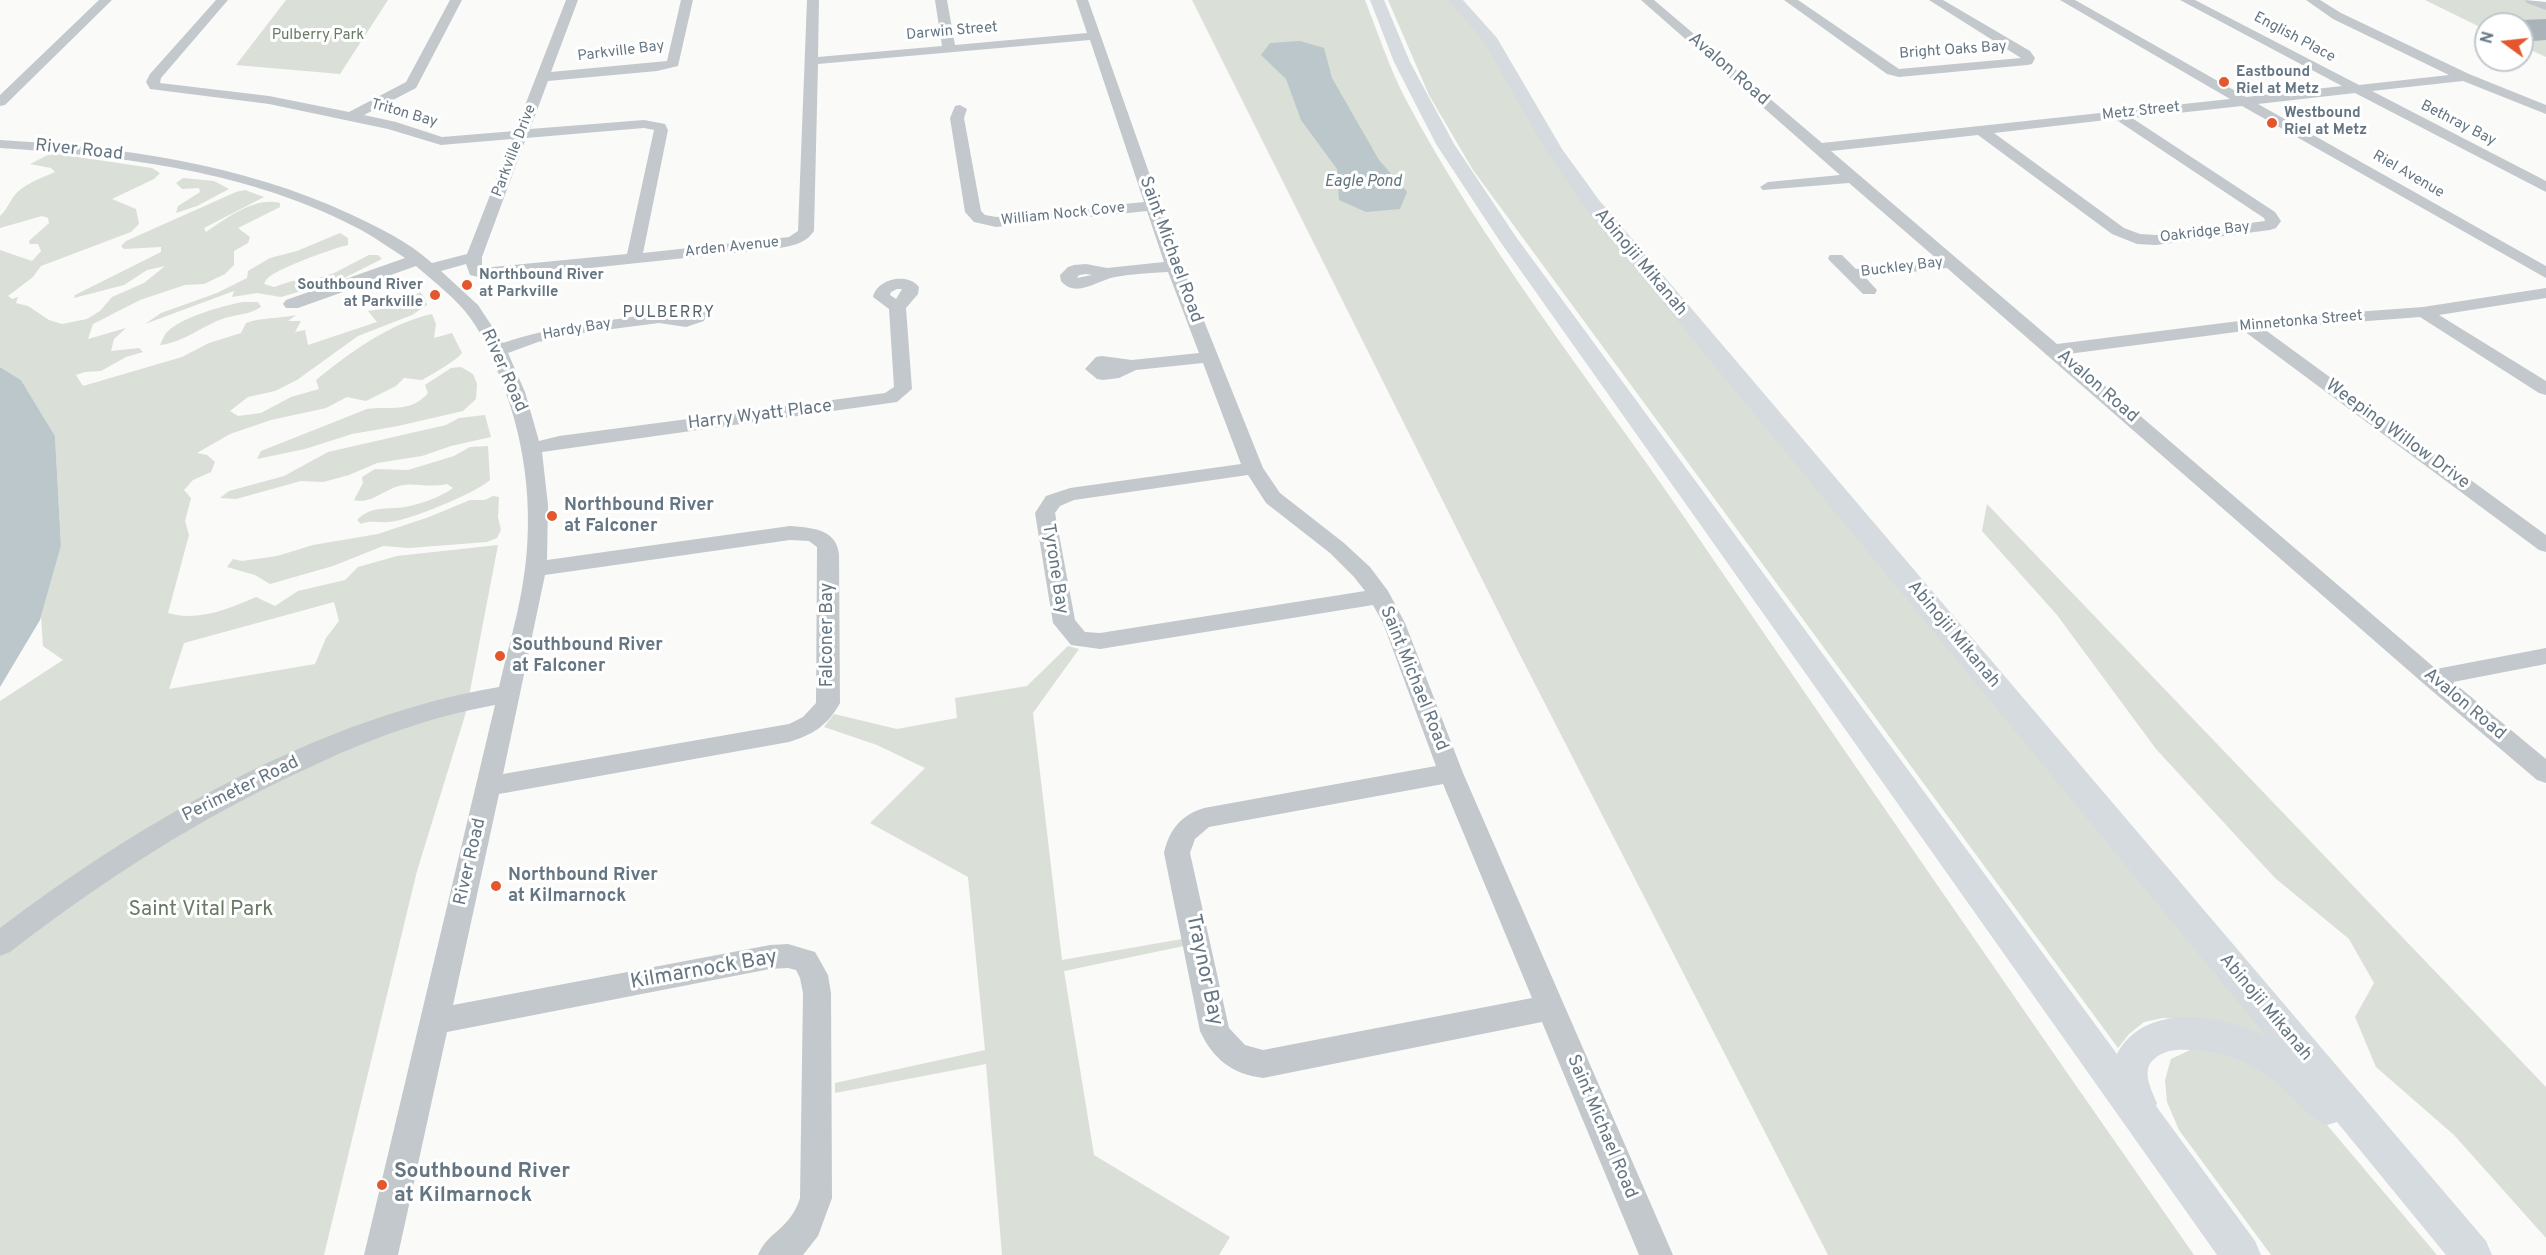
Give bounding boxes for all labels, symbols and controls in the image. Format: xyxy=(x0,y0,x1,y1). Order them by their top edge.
street label: English Place xyxy=(2250,9,2338,67)
north arrow xyxy=(2474,12,2534,72)
street label: Darwin Street xyxy=(906,19,998,45)
park label: Pulberry Park xyxy=(272,27,364,45)
street label: Avalon Road xyxy=(1683,29,1773,111)
text: N xyxy=(2477,30,2500,46)
street label: Parkville Bay xyxy=(577,38,665,66)
street label: Bright Oaks Bay xyxy=(1899,38,2007,64)
place label: Eastbound Riel at Metz xyxy=(2236,64,2319,99)
marker: Eastbound Riel at Metz xyxy=(2217,75,2231,89)
street label: Triton Bay xyxy=(369,96,439,132)
street label: Bethray Bay xyxy=(2417,97,2499,151)
street label: Metz Street xyxy=(2101,99,2181,125)
street label: Parkville Drive xyxy=(489,102,541,200)
place label: Westbound Riel at Metz xyxy=(2284,105,2367,140)
marker: Westbound Riel at Metz xyxy=(2265,116,2279,130)
street label: River Road xyxy=(34,136,124,166)
street label: Riel Avenue xyxy=(2369,147,2447,203)
water label: Eagle Pond xyxy=(1324,173,1402,193)
street label: Saint Michael Road xyxy=(1134,174,1206,326)
street label: William Nock Cove xyxy=(1000,200,1126,230)
street label: Abinojii Mikanah xyxy=(1589,205,1691,321)
street label: Oakridge Bay xyxy=(2159,219,2251,247)
street label: Arden Avenue xyxy=(684,234,780,262)
street label: Buckley Bay xyxy=(1860,254,1944,282)
place label: Northbound River at Parkville xyxy=(479,267,604,302)
place label: Southbound River at Parkville xyxy=(297,277,423,312)
marker: Northbound River at Parkville xyxy=(460,278,474,292)
marker: Southbound River at Parkville xyxy=(428,288,442,302)
district label: PULBERRY xyxy=(622,304,716,324)
street label: Minnetonka Street xyxy=(2239,308,2363,336)
street label: Hardy Bay xyxy=(541,315,613,345)
street label: River Road xyxy=(475,326,531,416)
street label: Avalon Road xyxy=(2052,346,2142,428)
street label: Weeping Willow Drive xyxy=(2321,375,2473,495)
street label: Harry Wyatt Place xyxy=(687,396,833,436)
place label: Northbound River at Falconer xyxy=(564,495,714,538)
marker: Northbound River at Falconer xyxy=(545,509,559,523)
street label: Tyrone Bay xyxy=(1036,522,1072,616)
street label: Abinojii Mikanah xyxy=(1902,577,2004,693)
street label: Falconer Bay xyxy=(817,583,839,687)
street label: Saint Michael Road xyxy=(1374,604,1452,754)
place label: Southbound River at Falconer xyxy=(512,635,663,678)
marker: Southbound River at Falconer xyxy=(493,649,507,663)
street label: Avalon Road xyxy=(2419,664,2509,746)
street label: Perimeter Road xyxy=(179,752,303,828)
street label: River Road xyxy=(451,816,491,908)
place label: Northbound River at Kilmarnock xyxy=(508,865,658,908)
marker: Northbound River at Kilmarnock xyxy=(489,879,503,893)
park label: Saint Vital Park xyxy=(129,898,273,924)
street label: Traynor Bay xyxy=(1179,912,1227,1028)
street label: Kilmarnock Bay xyxy=(629,946,779,996)
street label: Abinojii Mikanah xyxy=(2214,950,2316,1066)
street label: Saint Michael Road xyxy=(1561,1052,1641,1202)
place label: Southbound River at Kilmarnock xyxy=(394,1160,570,1210)
marker: Southbound River at Kilmarnock xyxy=(375,1178,389,1192)

